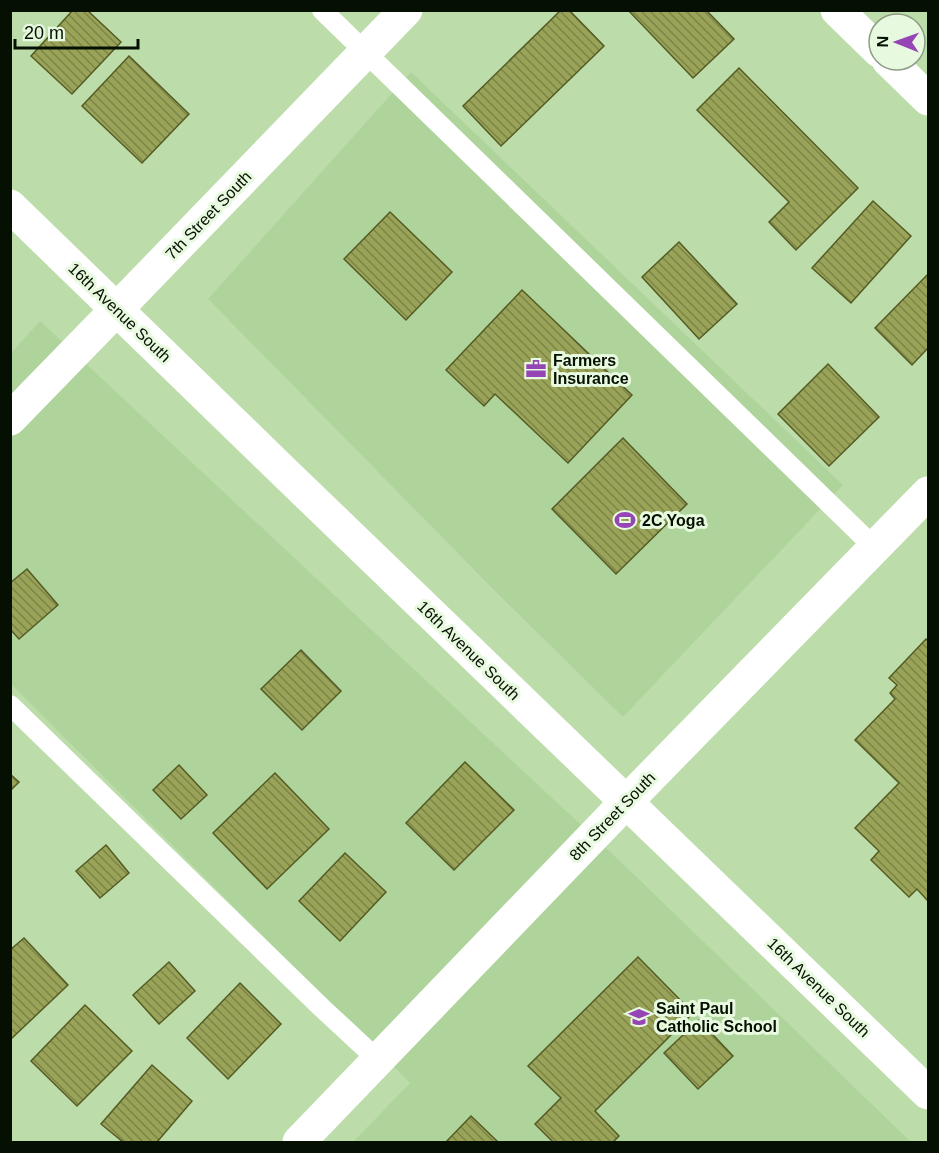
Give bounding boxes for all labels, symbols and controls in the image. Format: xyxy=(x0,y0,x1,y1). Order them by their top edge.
scale bar xyxy=(15,12,138,50)
north arrow xyxy=(867,12,927,72)
text: 20 m xyxy=(24,23,64,43)
text: N xyxy=(874,36,891,48)
street label: 7th Street South xyxy=(162,168,255,263)
street label: 16th Avenue South xyxy=(65,259,174,365)
place label: Farmers Insurance xyxy=(553,352,629,387)
office icon: Farmers Insurance xyxy=(524,357,548,381)
sports icon: 2C Yoga xyxy=(613,508,637,532)
place label: 2C Yoga xyxy=(642,512,705,529)
street label: 16th Avenue South xyxy=(414,597,523,703)
street label: 8th Street South xyxy=(566,769,659,864)
street label: 16th Avenue South xyxy=(764,934,873,1040)
place label: Saint Paul Catholic School xyxy=(656,1000,777,1035)
school or university icon: Saint Paul Catholic School xyxy=(627,1005,651,1029)

